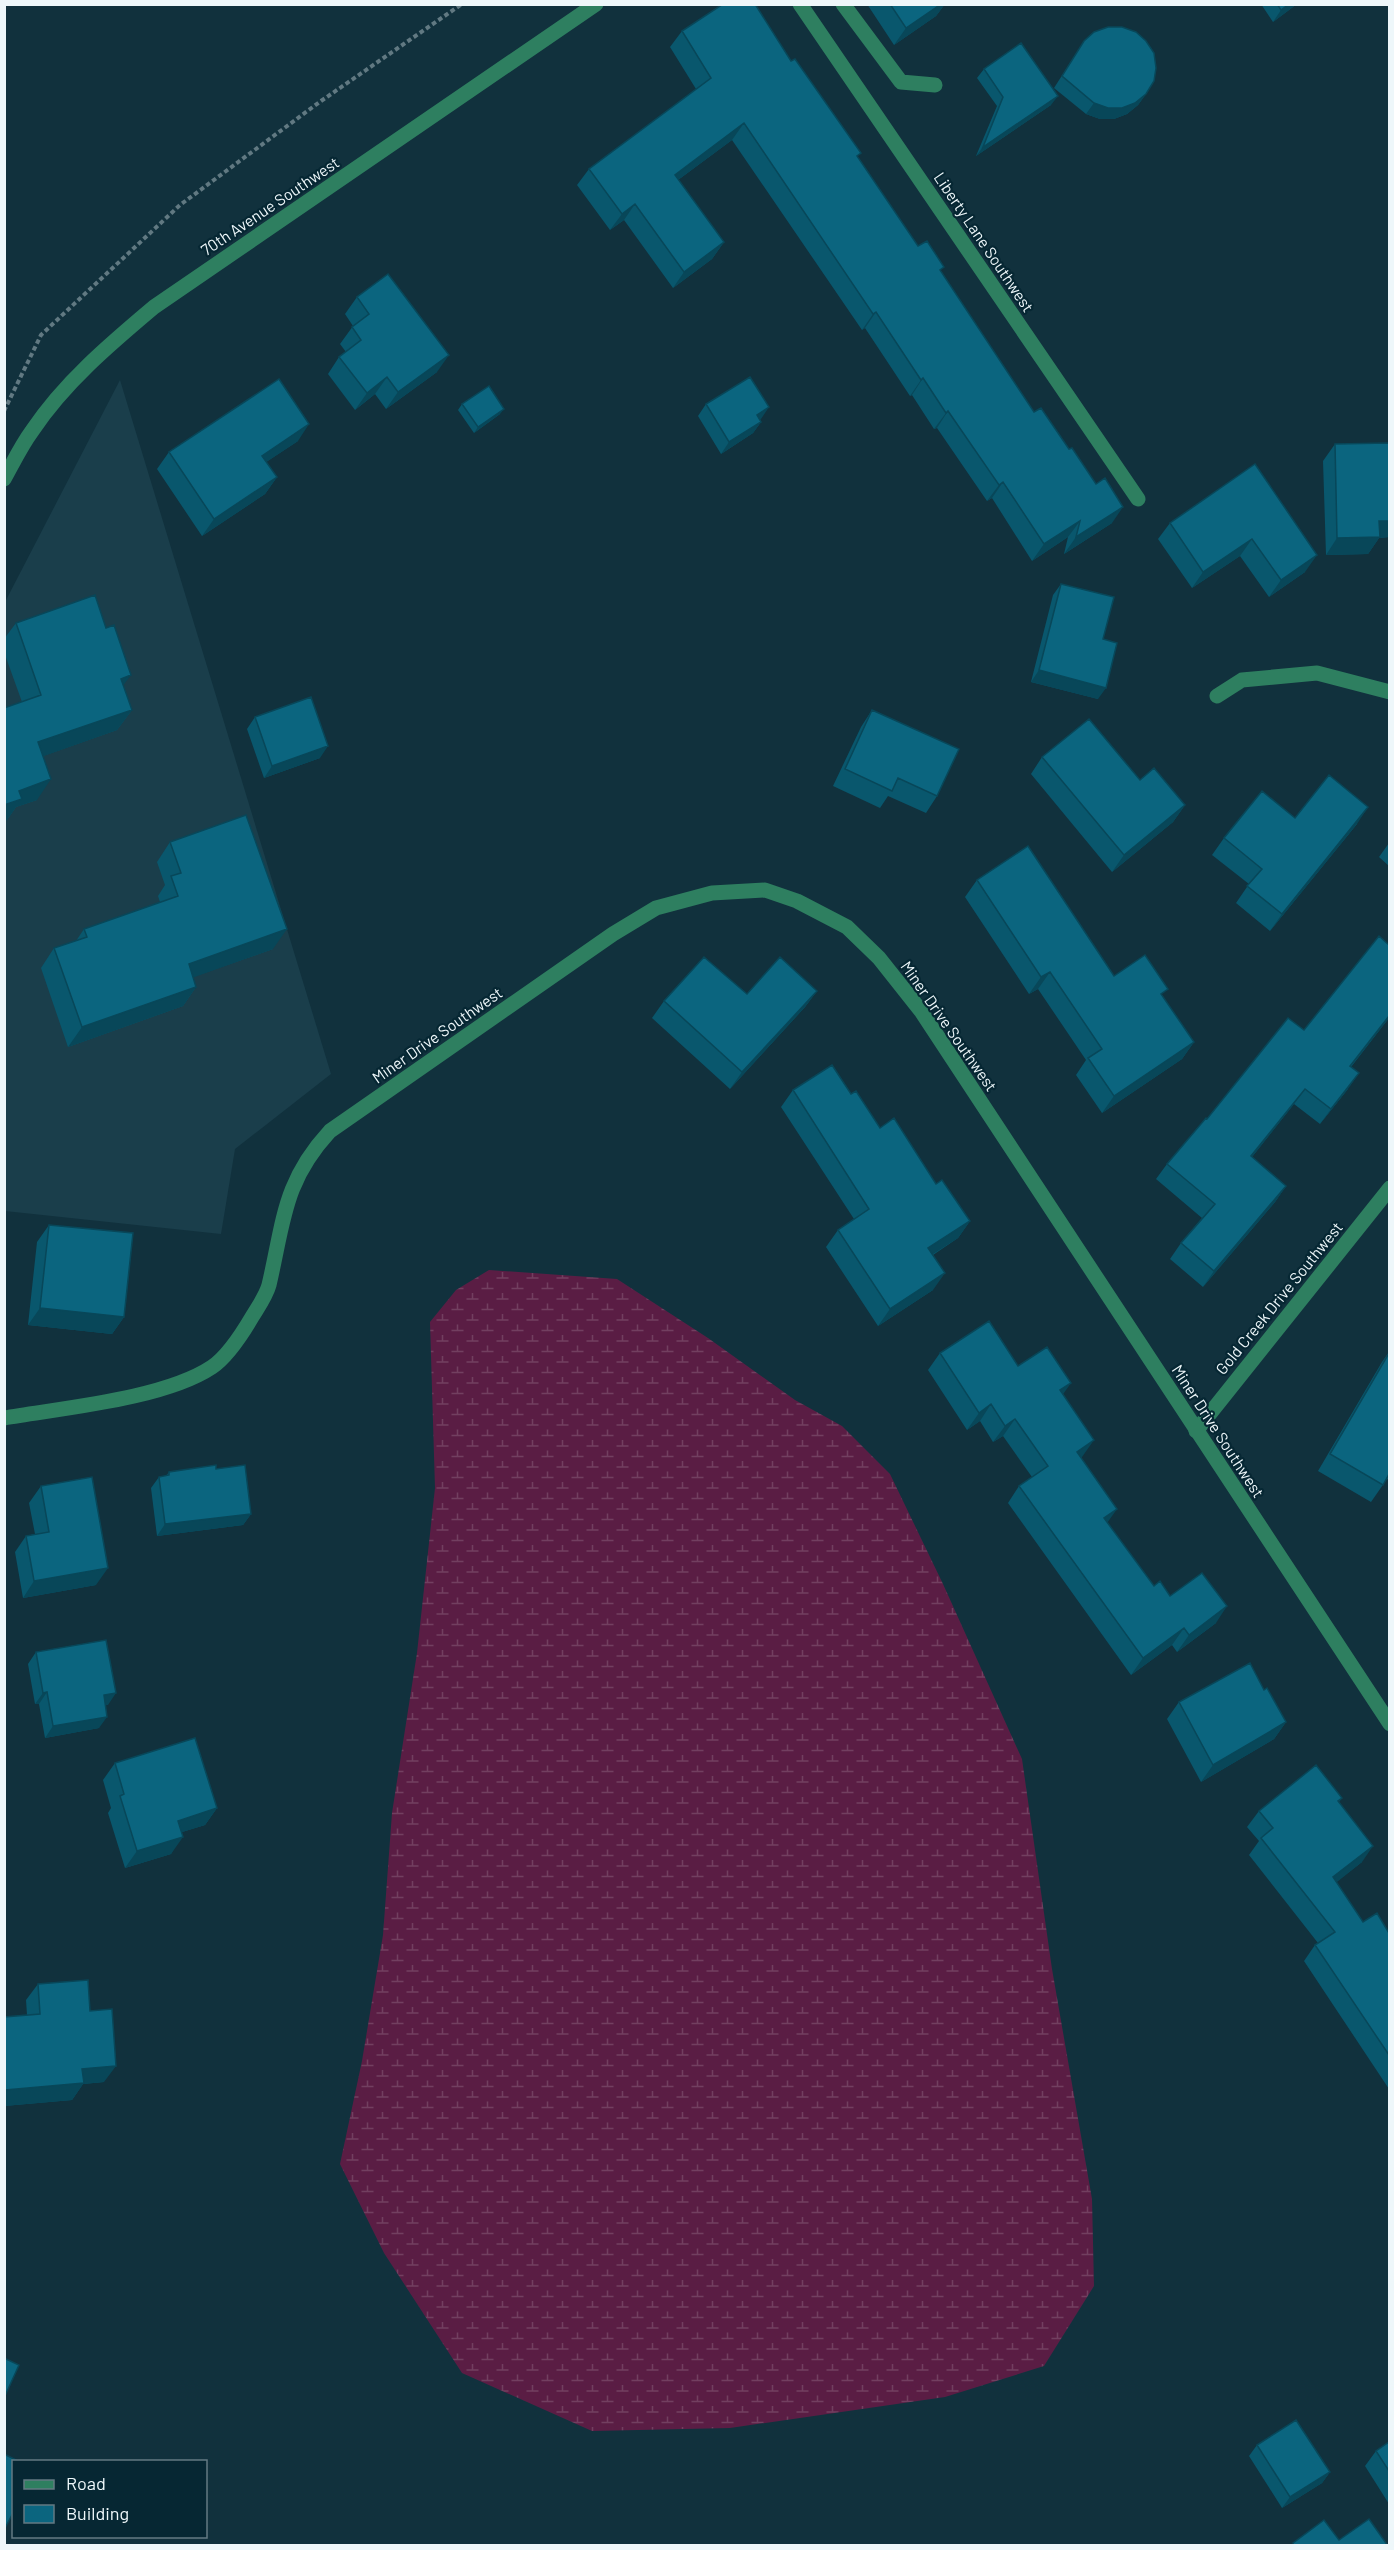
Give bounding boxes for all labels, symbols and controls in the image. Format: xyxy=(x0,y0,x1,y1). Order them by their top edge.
street label: 70th Avenue Southwest xyxy=(197,152,342,259)
street label: Liberty Lane Southwest xyxy=(931,168,1038,315)
street label: Miner Drive Southwest xyxy=(897,957,1002,1094)
street label: Miner Drive Southwest xyxy=(368,982,505,1087)
street label: Gold Creek Drive Southwest xyxy=(1211,1218,1346,1378)
street label: Miner Drive Southwest xyxy=(1168,1361,1268,1501)
legend xyxy=(12,2460,207,2538)
text: Road xyxy=(66,2472,106,2494)
text: Building xyxy=(66,2502,129,2524)

